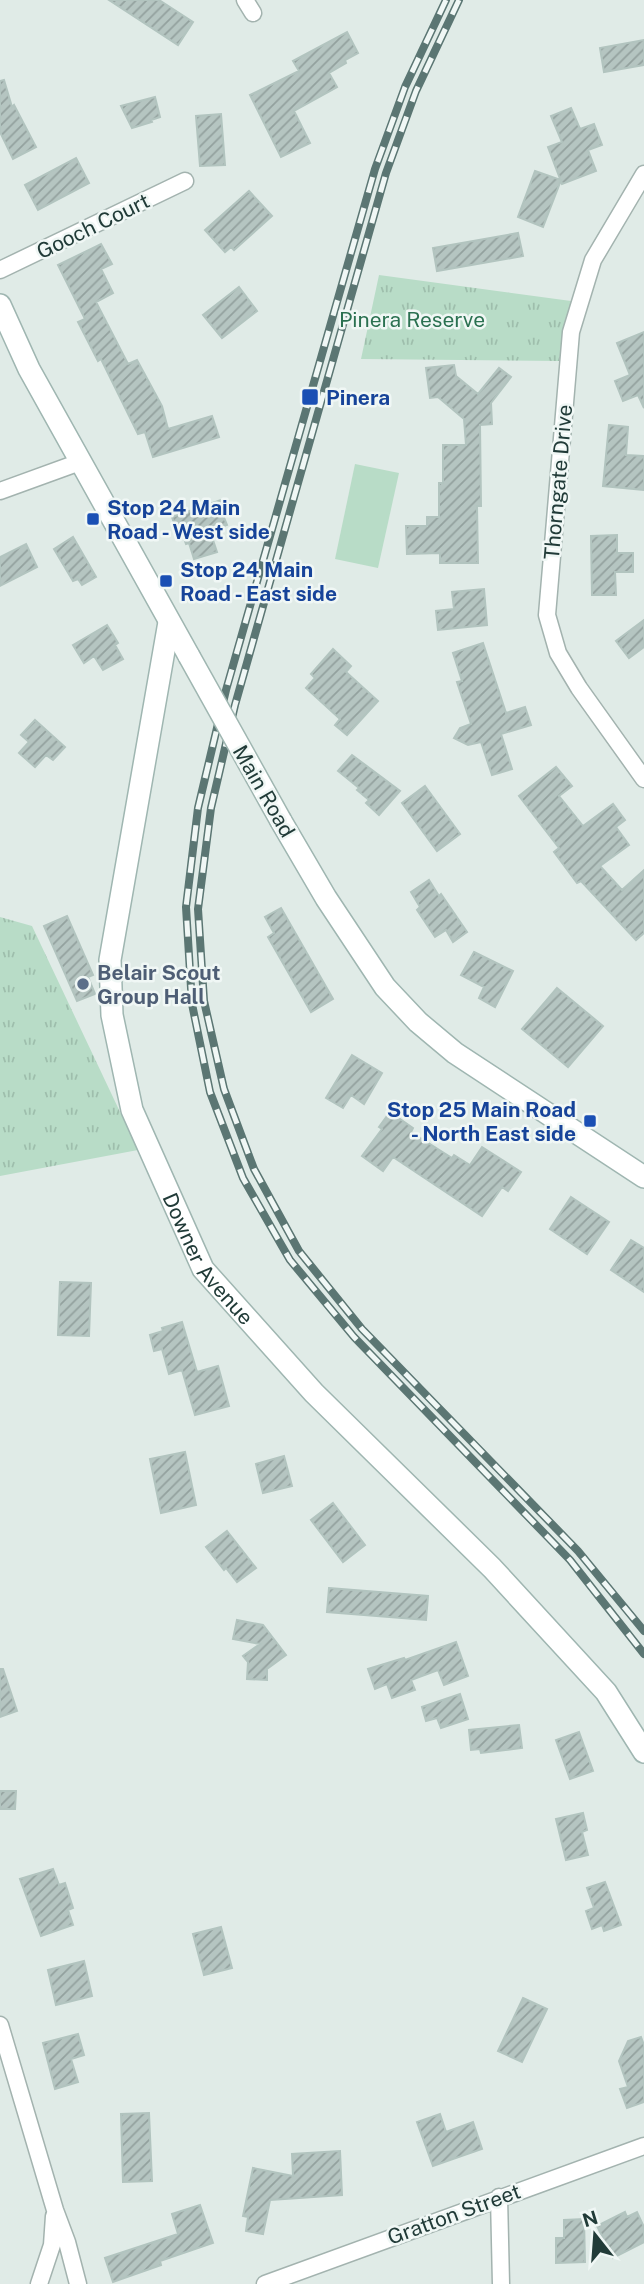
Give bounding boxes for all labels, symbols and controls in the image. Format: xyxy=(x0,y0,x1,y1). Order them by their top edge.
street label: Gooch Court xyxy=(33,188,153,264)
park label: Pinera Reserve xyxy=(339,307,485,332)
place label: Pinera xyxy=(326,385,390,410)
marker: Pinera xyxy=(300,387,320,407)
street label: Thorngate Drive xyxy=(539,403,577,561)
place label: Stop 24 Main Road - West side xyxy=(107,495,270,544)
marker: Stop 24 Main Road - West side xyxy=(85,511,101,527)
place label: Stop 24 Main Road - East side xyxy=(180,557,337,606)
marker: Stop 24 Main Road - East side xyxy=(158,573,174,589)
street label: Main Road xyxy=(228,740,300,842)
place label: Belair Scout Group Hall xyxy=(97,960,221,1009)
marker: Belair Scout Group Hall xyxy=(75,976,91,992)
place label: Stop 25 Main Road - North East side xyxy=(387,1097,576,1146)
marker: Stop 25 Main Road - North East side xyxy=(582,1113,598,1129)
street label: Downer Avenue xyxy=(158,1189,259,1329)
street label: Gratton Street xyxy=(384,2178,524,2250)
north arrow xyxy=(560,2200,630,2270)
text: N xyxy=(580,2206,600,2231)

